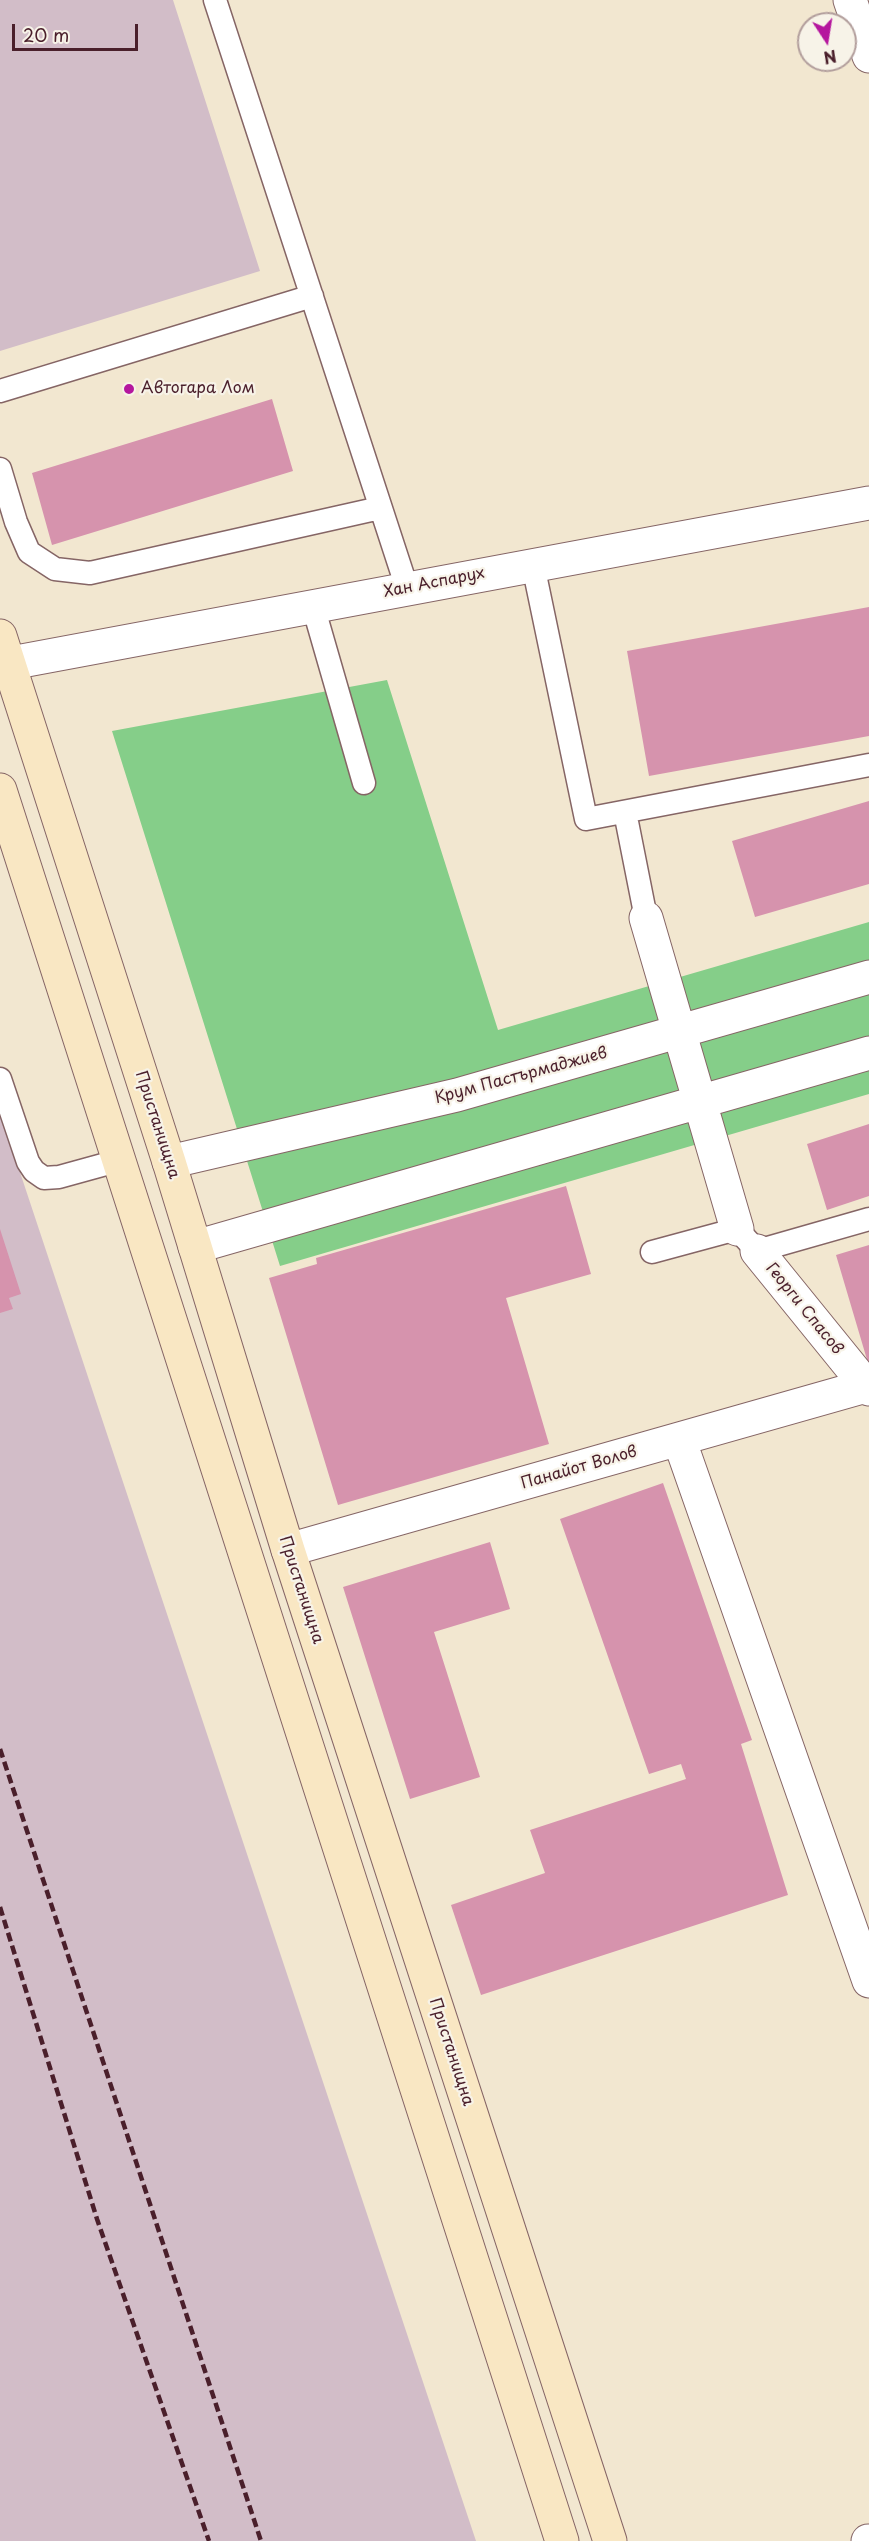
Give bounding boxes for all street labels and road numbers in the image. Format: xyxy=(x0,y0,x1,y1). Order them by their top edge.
street label: Хан Аспарух xyxy=(382,564,486,602)
street label: Крум Пастърмаджиев xyxy=(433,1044,609,1108)
street label: Пристанищна xyxy=(131,1069,183,1181)
street label: Георги Спасов xyxy=(761,1259,847,1359)
street label: Панайот Волов xyxy=(519,1442,639,1494)
street label: Пристанищна xyxy=(275,1534,327,1646)
street label: Пристанищна xyxy=(425,1996,477,2108)

